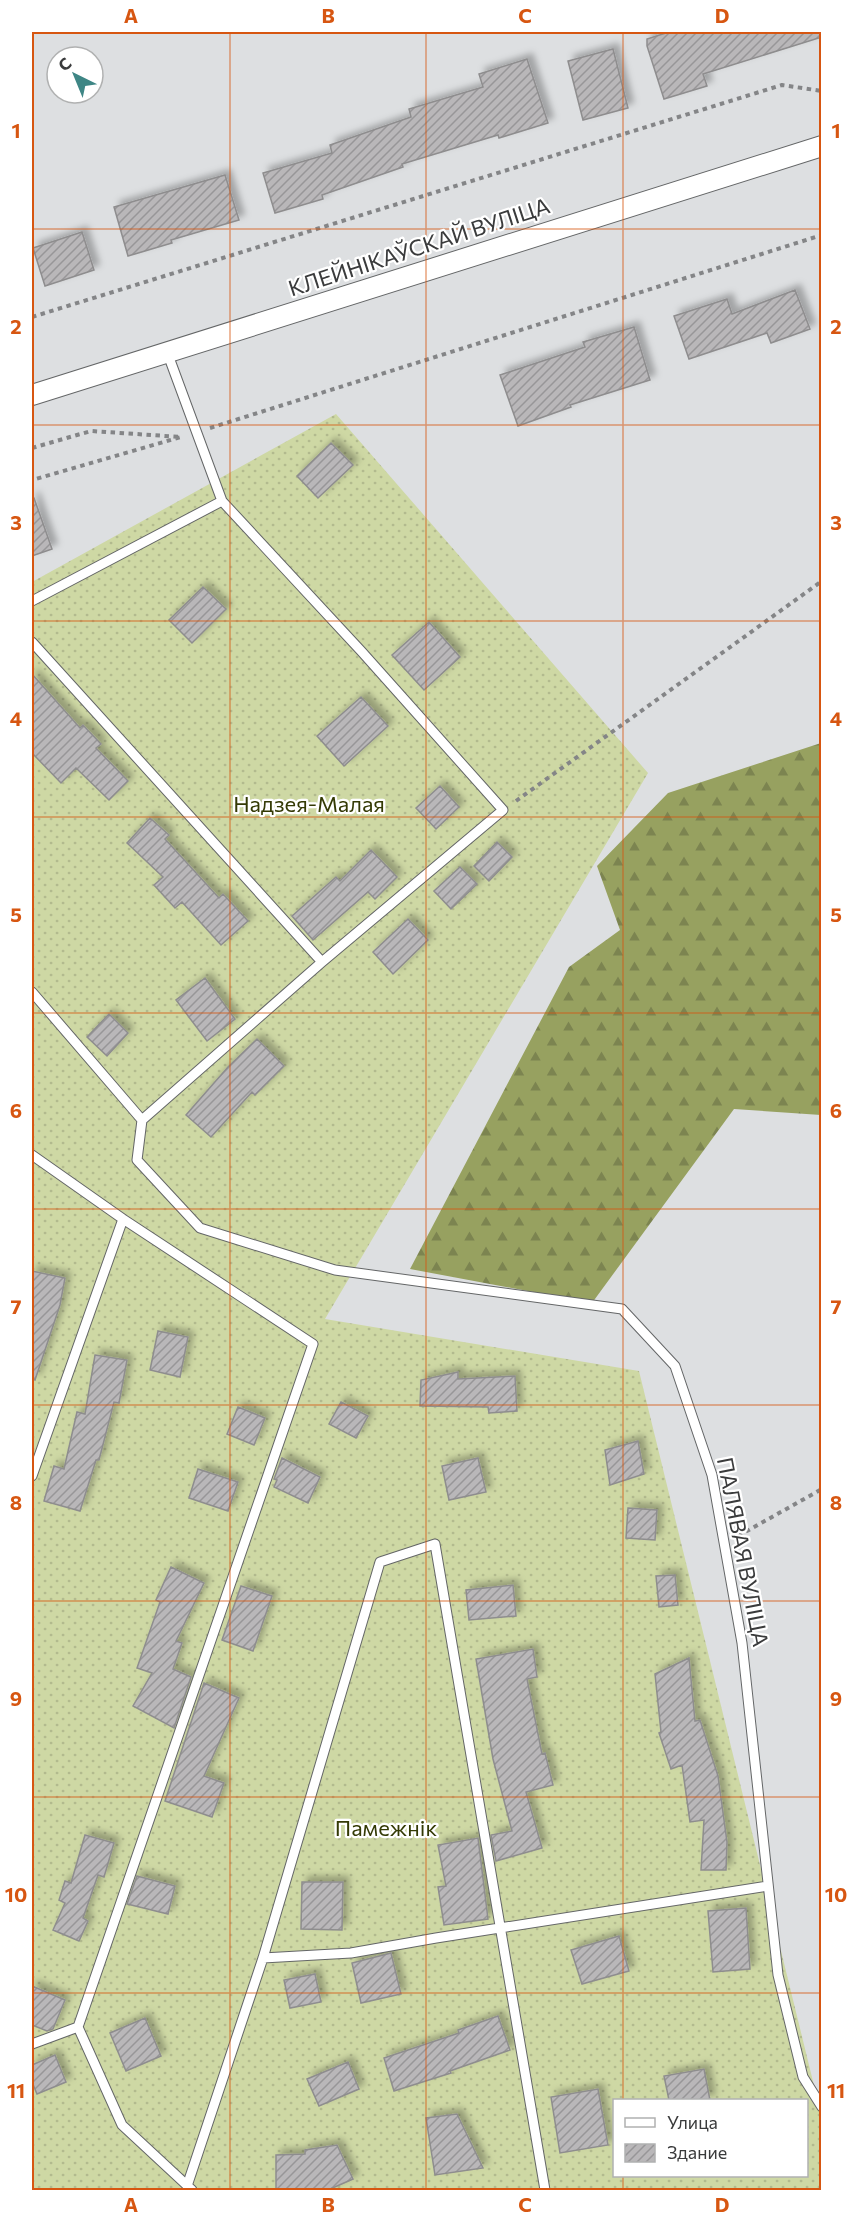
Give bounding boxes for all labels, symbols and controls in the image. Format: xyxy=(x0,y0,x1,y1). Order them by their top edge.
text: A xyxy=(124,3,138,27)
text: B xyxy=(321,3,335,27)
text: C xyxy=(518,3,532,27)
text: D xyxy=(715,3,729,27)
north arrow xyxy=(45,45,105,105)
text: С xyxy=(54,53,75,74)
text: 1 xyxy=(11,118,21,142)
text: 1 xyxy=(831,118,841,142)
street label: КЛЕЙНІКАЎСКАЙ ВУЛІЦА xyxy=(285,191,553,302)
text: 2 xyxy=(10,314,22,338)
text: 2 xyxy=(830,314,842,338)
text: 3 xyxy=(10,510,22,534)
text: 3 xyxy=(830,510,842,534)
text: 4 xyxy=(10,706,22,730)
text: 4 xyxy=(830,706,842,730)
park label: Надзея-Малая xyxy=(233,790,385,817)
text: 5 xyxy=(10,902,22,926)
text: 5 xyxy=(830,902,842,926)
text: 6 xyxy=(10,1098,22,1122)
text: 6 xyxy=(830,1098,842,1122)
text: 7 xyxy=(11,1294,22,1318)
text: 7 xyxy=(831,1294,842,1318)
street label: ПАЛЯВАЯ ВУЛІЦА xyxy=(712,1455,775,1649)
text: 8 xyxy=(10,1490,22,1514)
text: 8 xyxy=(830,1490,842,1514)
text: 9 xyxy=(10,1686,22,1710)
text: 9 xyxy=(830,1686,842,1710)
park label: Памежнік xyxy=(335,1814,437,1841)
text: 10 xyxy=(5,1882,27,1906)
text: 10 xyxy=(825,1882,847,1906)
text: 11 xyxy=(7,2078,25,2102)
text: 11 xyxy=(827,2078,845,2102)
legend xyxy=(613,2099,808,2177)
text: Улица xyxy=(667,2111,718,2133)
text: Здание xyxy=(667,2141,727,2163)
text: A xyxy=(124,2192,138,2216)
text: B xyxy=(321,2192,335,2216)
text: C xyxy=(518,2192,532,2216)
text: D xyxy=(715,2192,729,2216)

